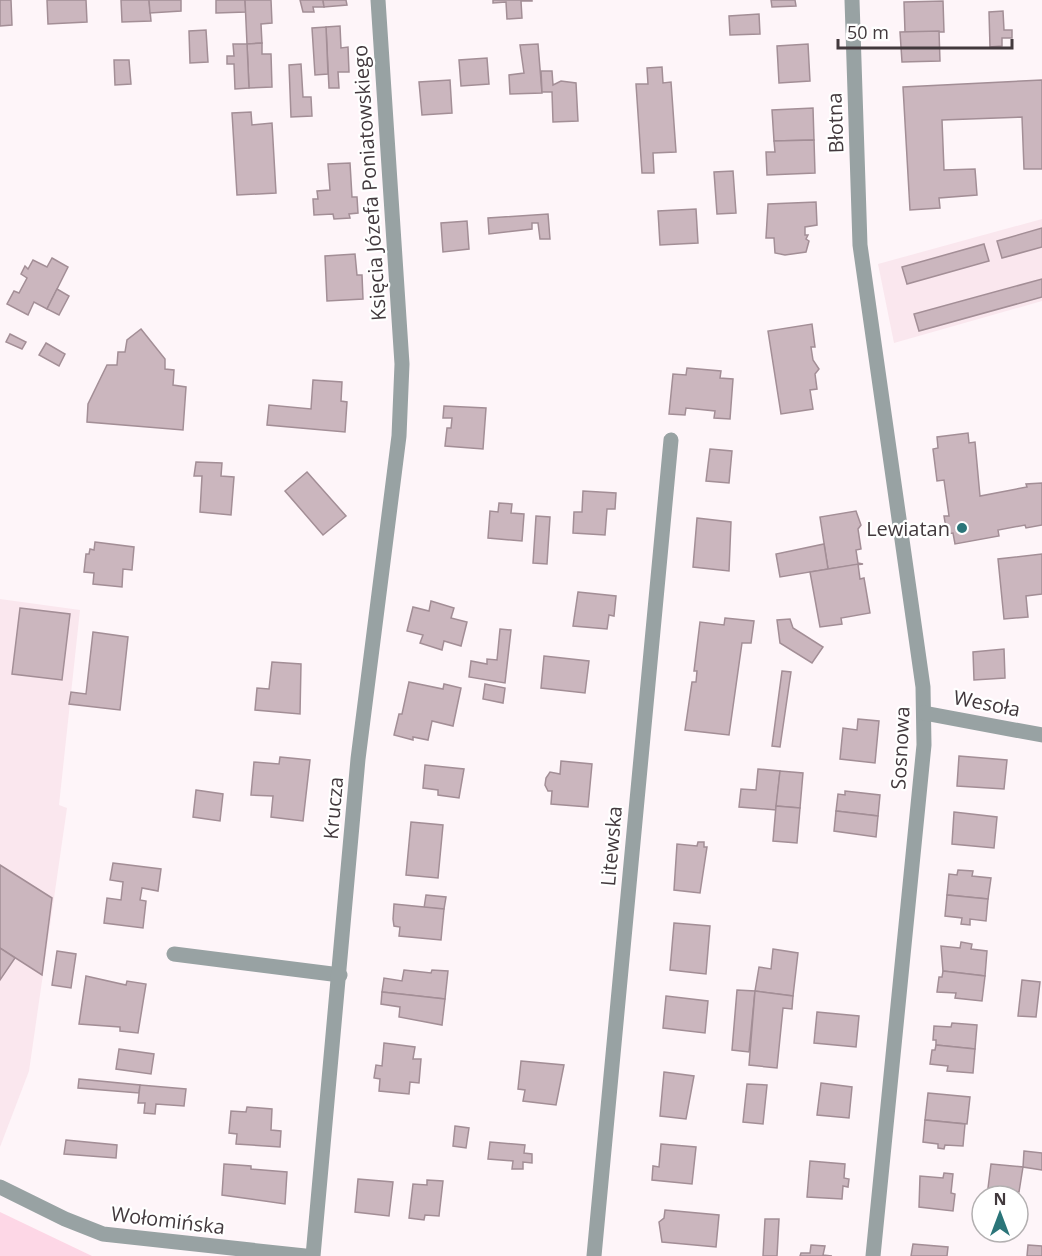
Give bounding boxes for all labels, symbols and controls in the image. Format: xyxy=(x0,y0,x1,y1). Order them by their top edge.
scale bar xyxy=(838,12,1012,50)
text: 50 m xyxy=(847,20,889,44)
street label: Księcia Józefa Poniatowskiego xyxy=(346,44,392,322)
street label: Błotna xyxy=(820,92,850,154)
place label: Lewiatan xyxy=(866,515,950,542)
marker: Lewiatan xyxy=(955,521,969,535)
street label: Wesoła xyxy=(951,683,1023,723)
street label: Sosnowa xyxy=(884,706,916,790)
street label: Krucza xyxy=(317,776,349,840)
street label: Litewska xyxy=(594,805,628,887)
north arrow xyxy=(970,1184,1030,1244)
text: N xyxy=(993,1188,1007,1210)
street label: Wołomińska xyxy=(110,1200,226,1240)

